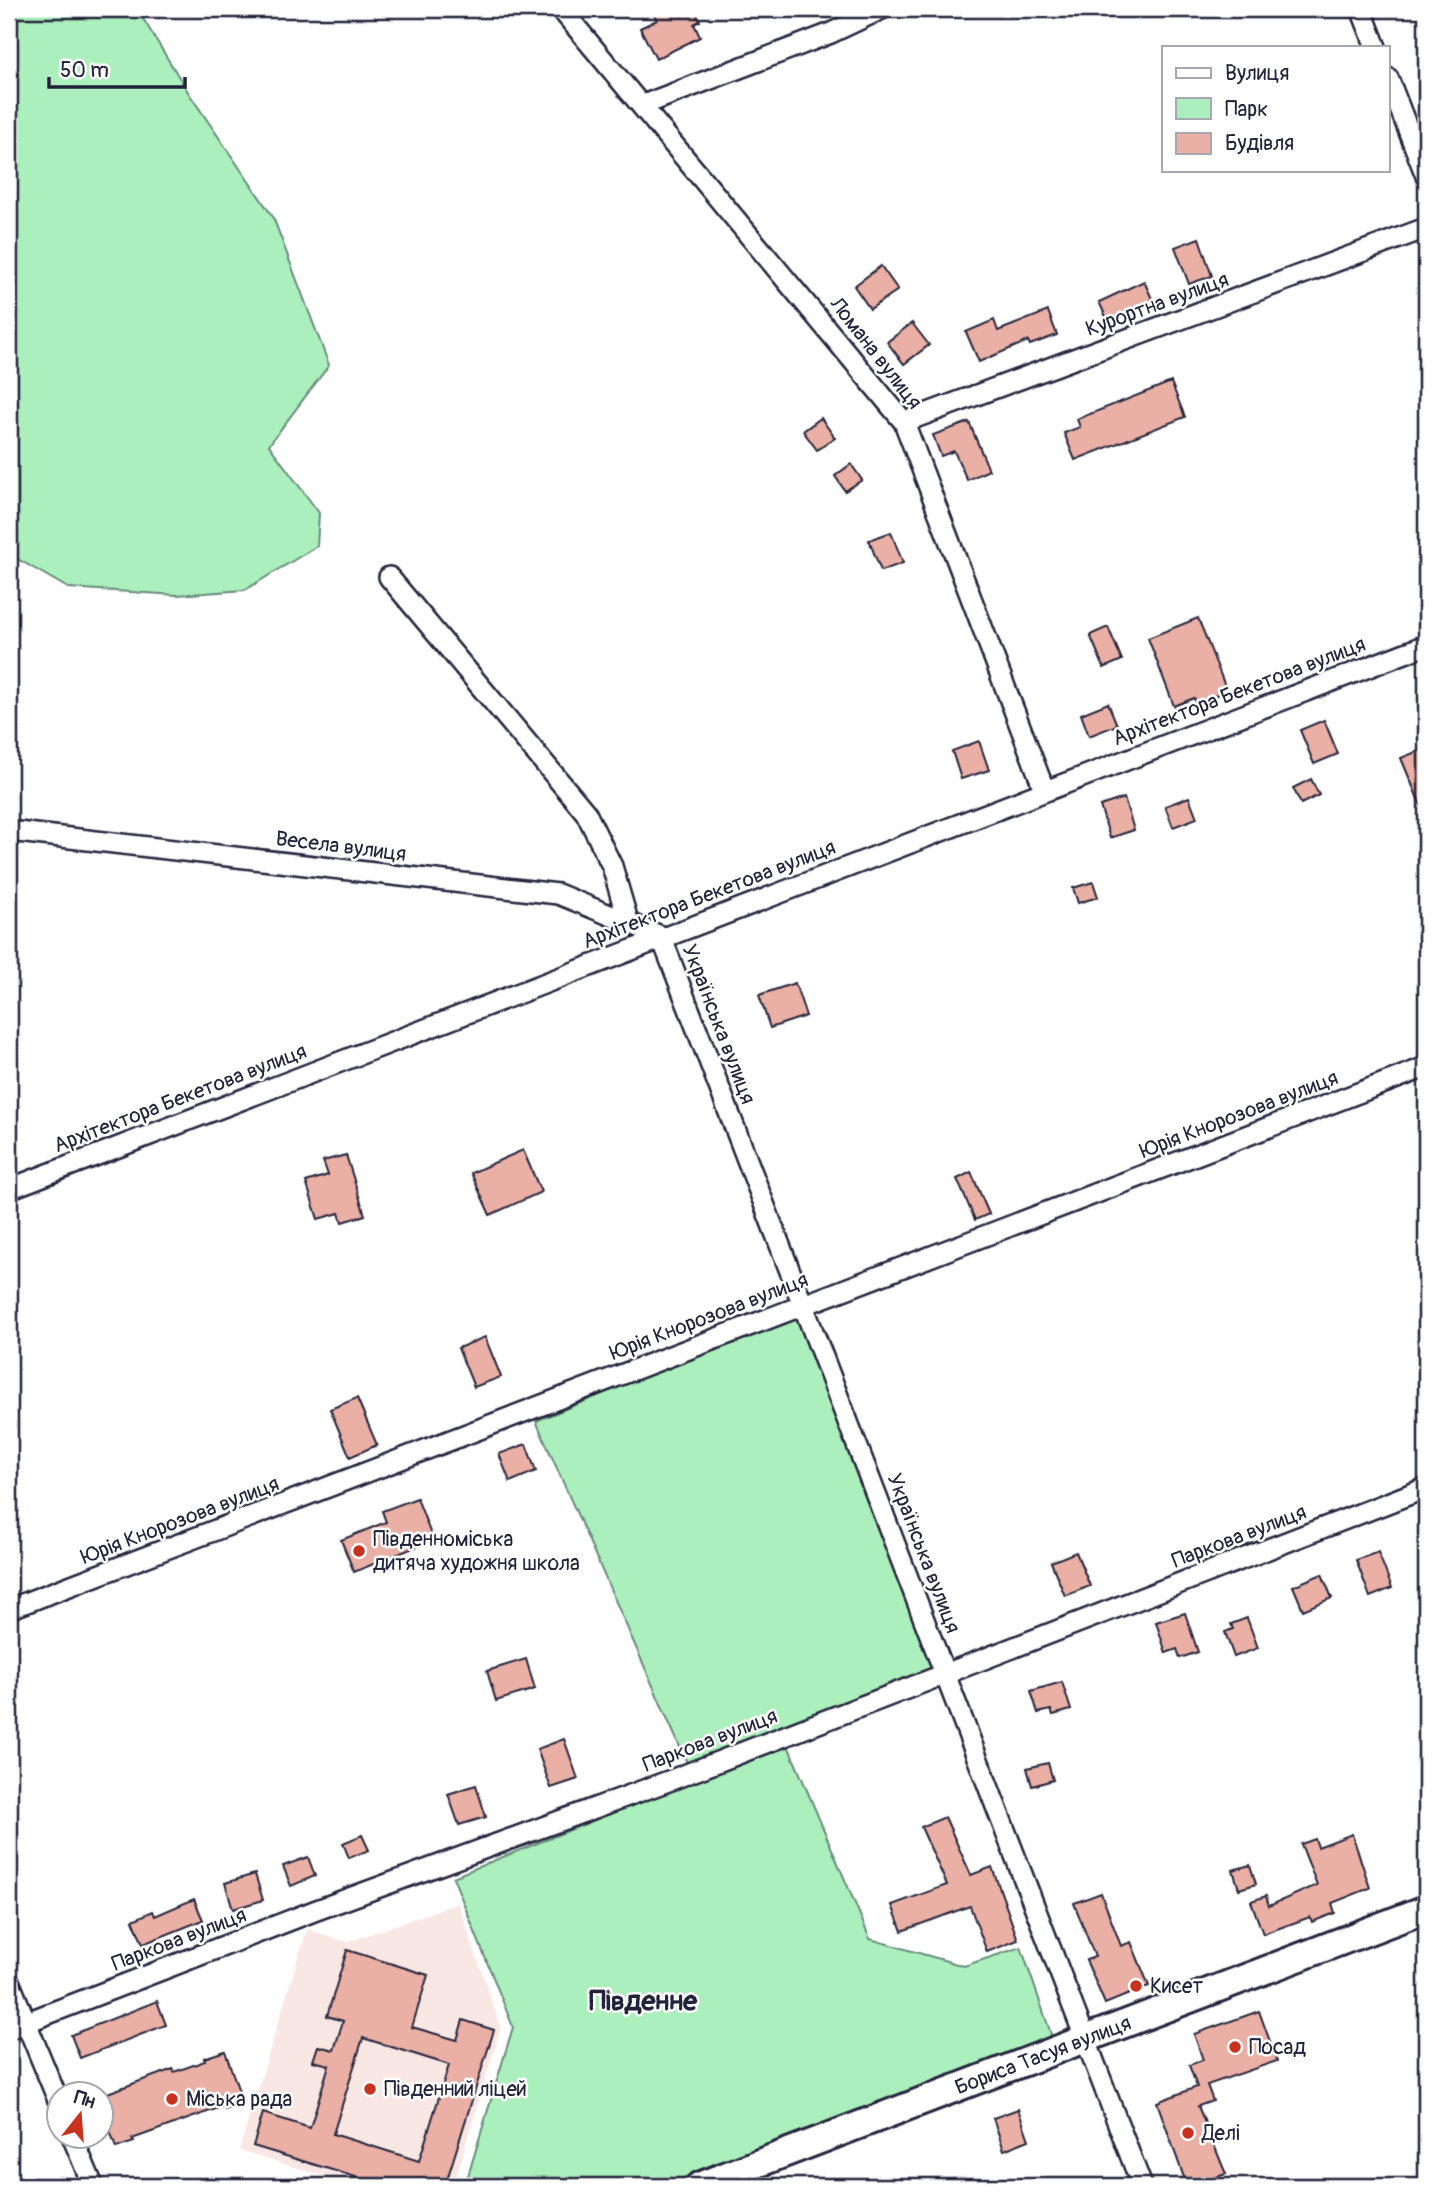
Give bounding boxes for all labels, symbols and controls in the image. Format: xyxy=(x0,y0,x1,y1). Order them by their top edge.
scale bar xyxy=(49,46,186,90)
legend xyxy=(1162,46,1390,172)
text: 50 m xyxy=(60,57,109,84)
text: Вулиця xyxy=(1225,60,1289,87)
text: Парк xyxy=(1225,96,1268,123)
text: Будівля xyxy=(1225,130,1294,157)
street label: Курортна вулиця xyxy=(1082,266,1232,343)
street label: Ломана вулиця xyxy=(823,291,928,415)
street label: Архітектора Бекетова вулиця xyxy=(1109,631,1370,752)
street label: Весела вулиця xyxy=(274,825,408,868)
street label: Архітектора Бекетова вулиця xyxy=(579,834,840,955)
street label: Українська вулиця xyxy=(676,940,761,1108)
street label: Архітектора Бекетова вулиця xyxy=(50,1038,311,1159)
street label: Юрія Кнорозова вулиця xyxy=(1136,1064,1342,1165)
street label: Юрія Кнорозова вулиця xyxy=(606,1266,812,1367)
street label: Українська вулиця xyxy=(881,1469,966,1637)
street label: Юрія Кнорозова вулиця xyxy=(77,1470,283,1571)
street label: Паркова вулиця xyxy=(1168,1498,1310,1574)
place label: Південноміська дитяча художня школа xyxy=(373,1526,580,1577)
marker: Південноміська дитяча художня школа xyxy=(351,1543,367,1559)
street label: Паркова вулиця xyxy=(639,1702,781,1778)
street label: Паркова вулиця xyxy=(108,1901,250,1977)
place label: Кисет xyxy=(1150,1973,1203,2000)
marker: Кисет xyxy=(1128,1978,1144,1994)
district label: Південне xyxy=(589,1984,698,2019)
street label: Бориса Тасуя вулиця xyxy=(951,2010,1135,2101)
place label: Посад xyxy=(1249,2034,1306,2061)
marker: Посад xyxy=(1227,2039,1243,2055)
place label: Південний ліцей xyxy=(384,2076,527,2103)
north arrow xyxy=(46,2080,116,2150)
marker: Південний ліцей xyxy=(362,2081,378,2097)
text: Пн xyxy=(71,2085,98,2114)
place label: Міська рада xyxy=(186,2086,292,2113)
marker: Міська рада xyxy=(164,2091,180,2107)
place label: Делі xyxy=(1201,2120,1240,2147)
marker: Делі xyxy=(1180,2125,1196,2141)

